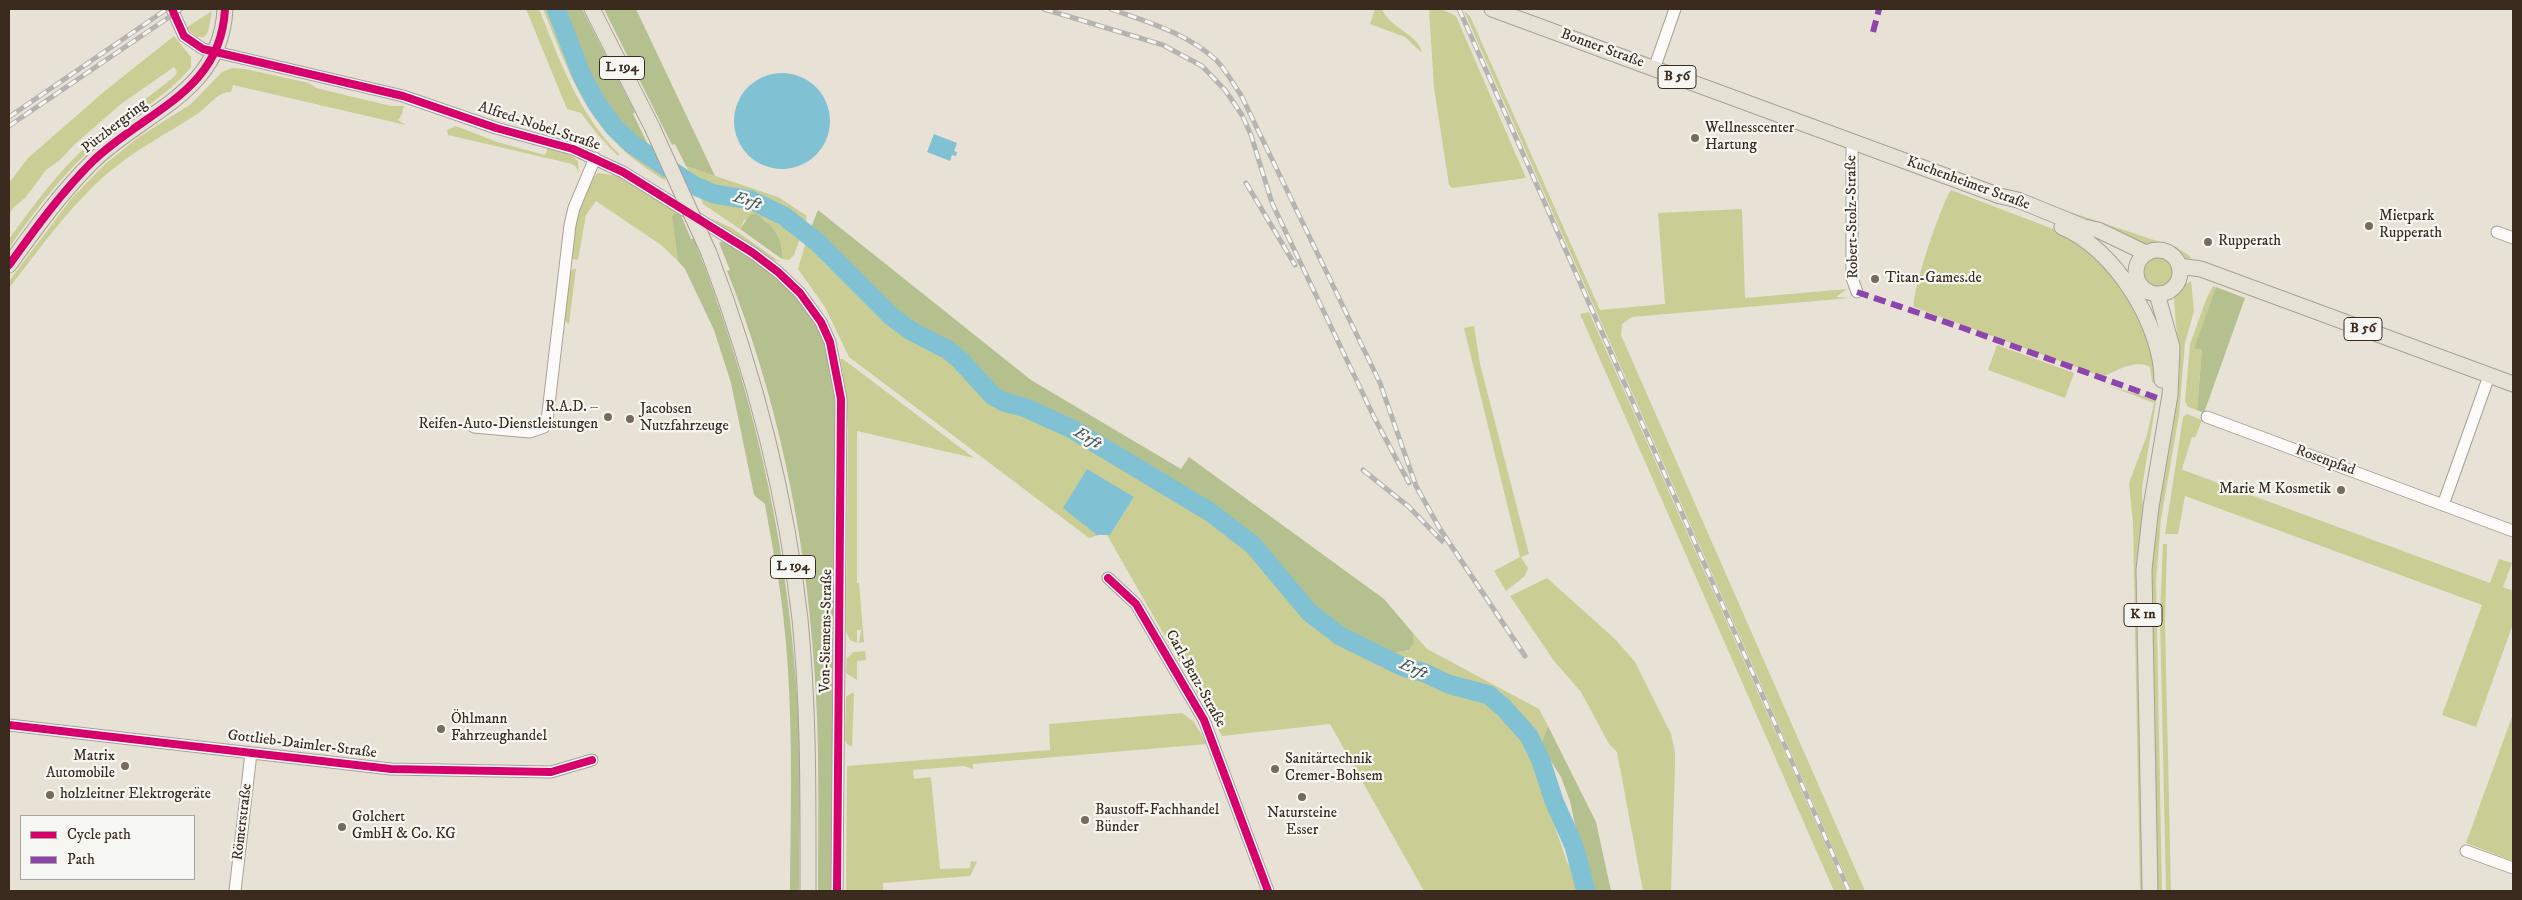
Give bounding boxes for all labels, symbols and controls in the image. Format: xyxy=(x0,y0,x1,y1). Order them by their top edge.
street label: Bonner Straße xyxy=(1558,26,1646,72)
road number: L 194 xyxy=(600,56,644,80)
road number: B 56 xyxy=(1658,66,1696,88)
street label: Pützbergring xyxy=(79,96,151,158)
street label: Alfred-Nobel-Straße xyxy=(476,99,602,155)
place label: Wellnesscenter Hartung xyxy=(1705,120,1794,155)
marker: Wellnesscenter Hartung xyxy=(1689,132,1701,144)
street label: Kuchenheimer Straße xyxy=(1904,153,2032,215)
street label: Robert-Stolz-Straße xyxy=(1843,155,1863,279)
water label: Erft xyxy=(731,189,763,215)
place label: Mietpark Rupperath xyxy=(2379,208,2442,243)
marker: Mietpark Rupperath xyxy=(2363,220,2375,232)
place label: Rupperath xyxy=(2218,233,2281,251)
marker: Rupperath xyxy=(2202,236,2214,248)
place label: Titan-Games.de xyxy=(1885,270,1982,288)
marker: Titan-Games.de xyxy=(1869,273,1881,285)
road number: B 56 xyxy=(2344,318,2382,340)
place label: R.A.D. – Reifen-Auto-Dienstleistungen xyxy=(418,399,598,434)
place label: Jacobsen Nutzfahrzeuge xyxy=(640,401,729,436)
marker: R.A.D. – Reifen-Auto-Dienstleistungen xyxy=(602,411,614,423)
marker: Jacobsen Nutzfahrzeuge xyxy=(624,413,636,425)
water label: Erft xyxy=(1070,424,1104,454)
street label: Rosenpfad xyxy=(2293,442,2357,480)
place label: Marie M Kosmetik xyxy=(2219,481,2331,499)
marker: Marie M Kosmetik xyxy=(2335,484,2347,496)
road number: L 194 xyxy=(770,556,816,578)
street label: Von-Siemens-Straße xyxy=(817,569,837,693)
road number: K 1n xyxy=(2124,604,2162,626)
street label: Carl-Benz-Straße xyxy=(1161,627,1229,731)
water label: Erft xyxy=(1396,656,1430,684)
place label: Öhlmann Fahrzeughandel xyxy=(451,711,547,746)
marker: Öhlmann Fahrzeughandel xyxy=(435,723,447,735)
street label: Gottlieb-Daimler-Straße xyxy=(226,727,378,763)
place label: Matrix Automobile xyxy=(46,748,115,783)
place label: Sanitärtechnik Cremer-Bohsem xyxy=(1285,751,1383,786)
marker: Matrix Automobile xyxy=(119,760,131,772)
marker: Sanitärtechnik Cremer-Bohsem xyxy=(1269,763,1281,775)
street label: Römerstraße xyxy=(229,783,257,861)
place label: holzleitner Elektrogeräte xyxy=(60,786,211,804)
marker: holzleitner Elektrogeräte xyxy=(44,789,56,801)
marker: Natursteine Esser xyxy=(1296,791,1308,803)
place label: Baustoff-Fachhandel Bünder xyxy=(1095,802,1219,837)
place label: Natursteine Esser xyxy=(1267,805,1337,840)
place label: Golchert GmbH & Co. KG xyxy=(352,809,456,844)
marker: Baustoff-Fachhandel Bünder xyxy=(1079,814,1091,826)
legend xyxy=(20,815,195,880)
marker: Golchert GmbH & Co. KG xyxy=(336,821,348,833)
text: Cycle path xyxy=(67,825,131,844)
text: Path xyxy=(67,850,95,869)

